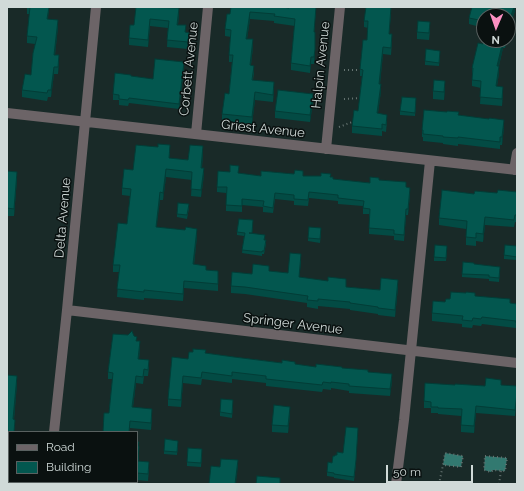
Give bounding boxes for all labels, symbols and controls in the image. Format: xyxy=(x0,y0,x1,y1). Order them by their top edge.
north arrow xyxy=(476,8,516,48)
street label: Corbett Avenue xyxy=(176,21,202,117)
street label: Halpin Avenue xyxy=(309,21,333,109)
text: N xyxy=(491,33,500,46)
street label: Griest Avenue xyxy=(220,117,306,141)
street label: Delta Avenue xyxy=(52,177,74,259)
street label: Springer Avenue xyxy=(242,310,344,338)
legend xyxy=(8,431,138,483)
text: Road xyxy=(46,440,75,454)
scale bar xyxy=(388,457,475,483)
text: Building xyxy=(46,460,92,474)
text: 50 m xyxy=(393,465,421,479)

